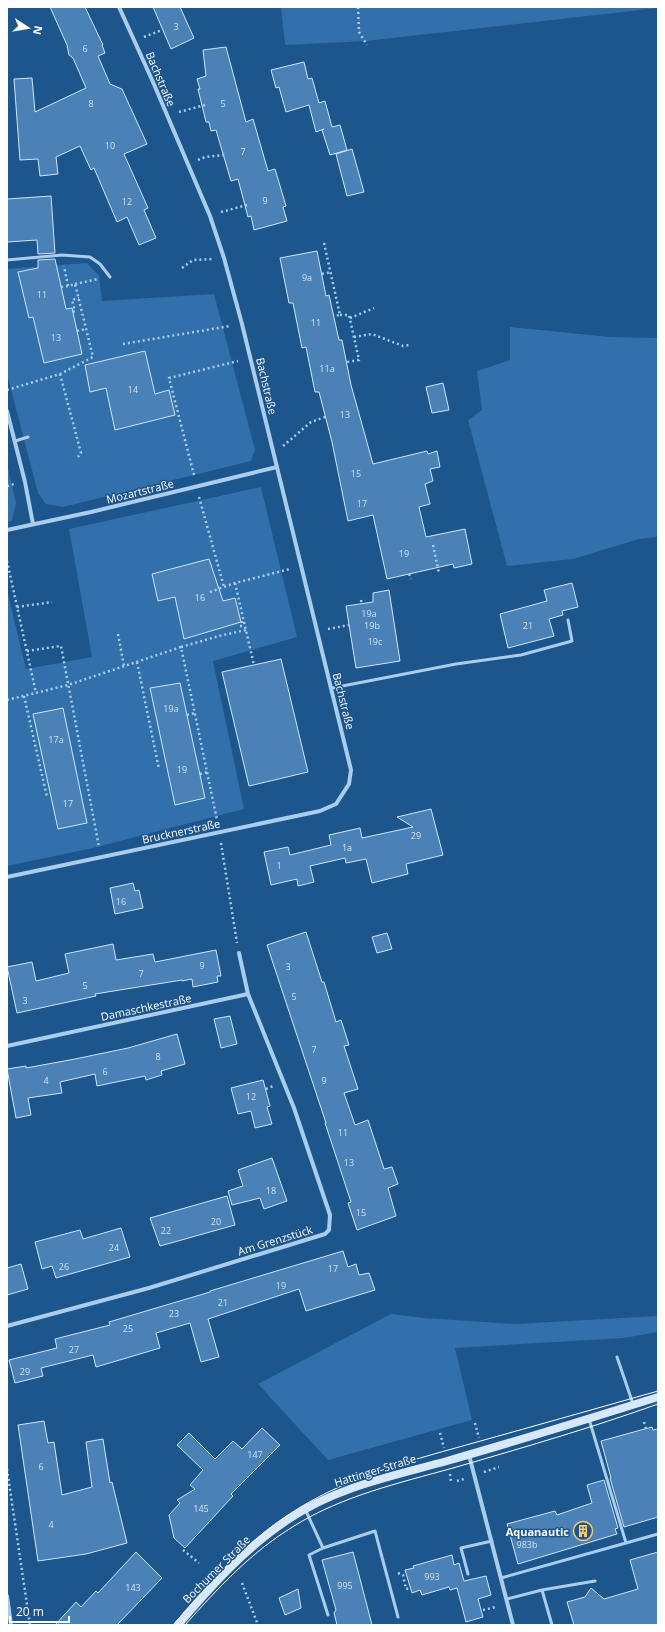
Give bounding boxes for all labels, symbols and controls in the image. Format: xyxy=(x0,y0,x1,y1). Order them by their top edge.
north arrow xyxy=(8,8,48,48)
house number: 3 xyxy=(173,20,179,33)
text: N xyxy=(30,24,47,36)
house number: 6 xyxy=(82,42,88,55)
street label: Bachstraße xyxy=(143,49,179,109)
house number: 8 xyxy=(88,97,94,110)
house number: 5 xyxy=(220,97,226,110)
house number: 10 xyxy=(105,139,115,152)
house number: 7 xyxy=(240,145,246,158)
house number: 9 xyxy=(262,194,268,207)
house number: 12 xyxy=(122,195,132,208)
house number: 9a xyxy=(302,271,312,284)
house number: 11 xyxy=(37,288,47,301)
house number: 11 xyxy=(311,316,321,329)
house number: 13 xyxy=(51,331,61,344)
street label: Bachstraße xyxy=(253,356,281,416)
house number: 11a xyxy=(319,362,335,375)
house number: 14 xyxy=(128,383,138,396)
house number: 13 xyxy=(340,408,350,421)
house number: 15 xyxy=(351,467,361,480)
street label: Mozartstraße xyxy=(105,475,175,507)
house number: 17 xyxy=(357,497,367,510)
house number: 19 xyxy=(399,547,409,560)
house number: 16 xyxy=(195,591,205,604)
house number: 19a xyxy=(361,607,377,620)
house number: 19b xyxy=(364,619,380,632)
house number: 21 xyxy=(523,619,533,632)
house number: 19c xyxy=(368,635,383,648)
street label: Bachstraße xyxy=(330,671,358,731)
house number: 19a xyxy=(163,702,179,715)
house number: 17a xyxy=(48,733,64,746)
house number: 19 xyxy=(177,763,187,776)
house number: 17 xyxy=(63,797,73,810)
street label: Brucknerstraße xyxy=(140,815,222,847)
house number: 29 xyxy=(411,829,421,842)
house number: 1a xyxy=(342,841,352,854)
house number: 1 xyxy=(276,859,282,872)
house number: 16 xyxy=(116,895,126,908)
house number: 9 xyxy=(199,959,205,972)
house number: 3 xyxy=(285,960,291,973)
house number: 7 xyxy=(138,967,144,980)
house number: 5 xyxy=(82,979,88,992)
street label: Damaschkestraße xyxy=(99,990,193,1024)
house number: 5 xyxy=(291,990,297,1003)
house number: 3 xyxy=(22,994,28,1007)
house number: 7 xyxy=(311,1043,317,1056)
house number: 8 xyxy=(155,1050,161,1063)
house number: 6 xyxy=(102,1065,108,1078)
house number: 4 xyxy=(43,1074,49,1087)
house number: 9 xyxy=(321,1074,327,1087)
house number: 12 xyxy=(246,1090,256,1103)
house number: 11 xyxy=(338,1126,348,1139)
house number: 13 xyxy=(344,1156,354,1169)
house number: 18 xyxy=(266,1184,276,1197)
house number: 15 xyxy=(356,1206,366,1219)
house number: 20 xyxy=(211,1215,221,1228)
street label: Am Grenzstück xyxy=(236,1221,314,1259)
house number: 22 xyxy=(161,1224,171,1237)
house number: 24 xyxy=(109,1241,119,1254)
house number: 26 xyxy=(59,1260,69,1273)
house number: 17 xyxy=(328,1262,338,1275)
house number: 19 xyxy=(276,1279,286,1292)
house number: 21 xyxy=(218,1296,228,1309)
house number: 23 xyxy=(169,1307,179,1320)
house number: 25 xyxy=(123,1322,133,1335)
house number: 27 xyxy=(69,1343,79,1356)
house number: 29 xyxy=(20,1365,30,1378)
house number: 147 xyxy=(247,1448,263,1461)
street label: Hattinger Straße xyxy=(332,1450,418,1490)
house number: 6 xyxy=(38,1460,44,1473)
house number: 145 xyxy=(193,1502,209,1515)
house number: 4 xyxy=(48,1518,54,1531)
building icon: Aquanautic xyxy=(572,1520,594,1542)
place label: Aquanautic xyxy=(506,1524,569,1539)
street label: Bochumer Straße xyxy=(179,1532,253,1606)
house number: 983b xyxy=(517,1538,537,1551)
house number: 993 xyxy=(424,1570,440,1583)
house number: 995 xyxy=(337,1579,353,1592)
house number: 143 xyxy=(125,1581,141,1594)
scale bar xyxy=(10,1598,69,1624)
text: 20 m xyxy=(16,1603,44,1620)

